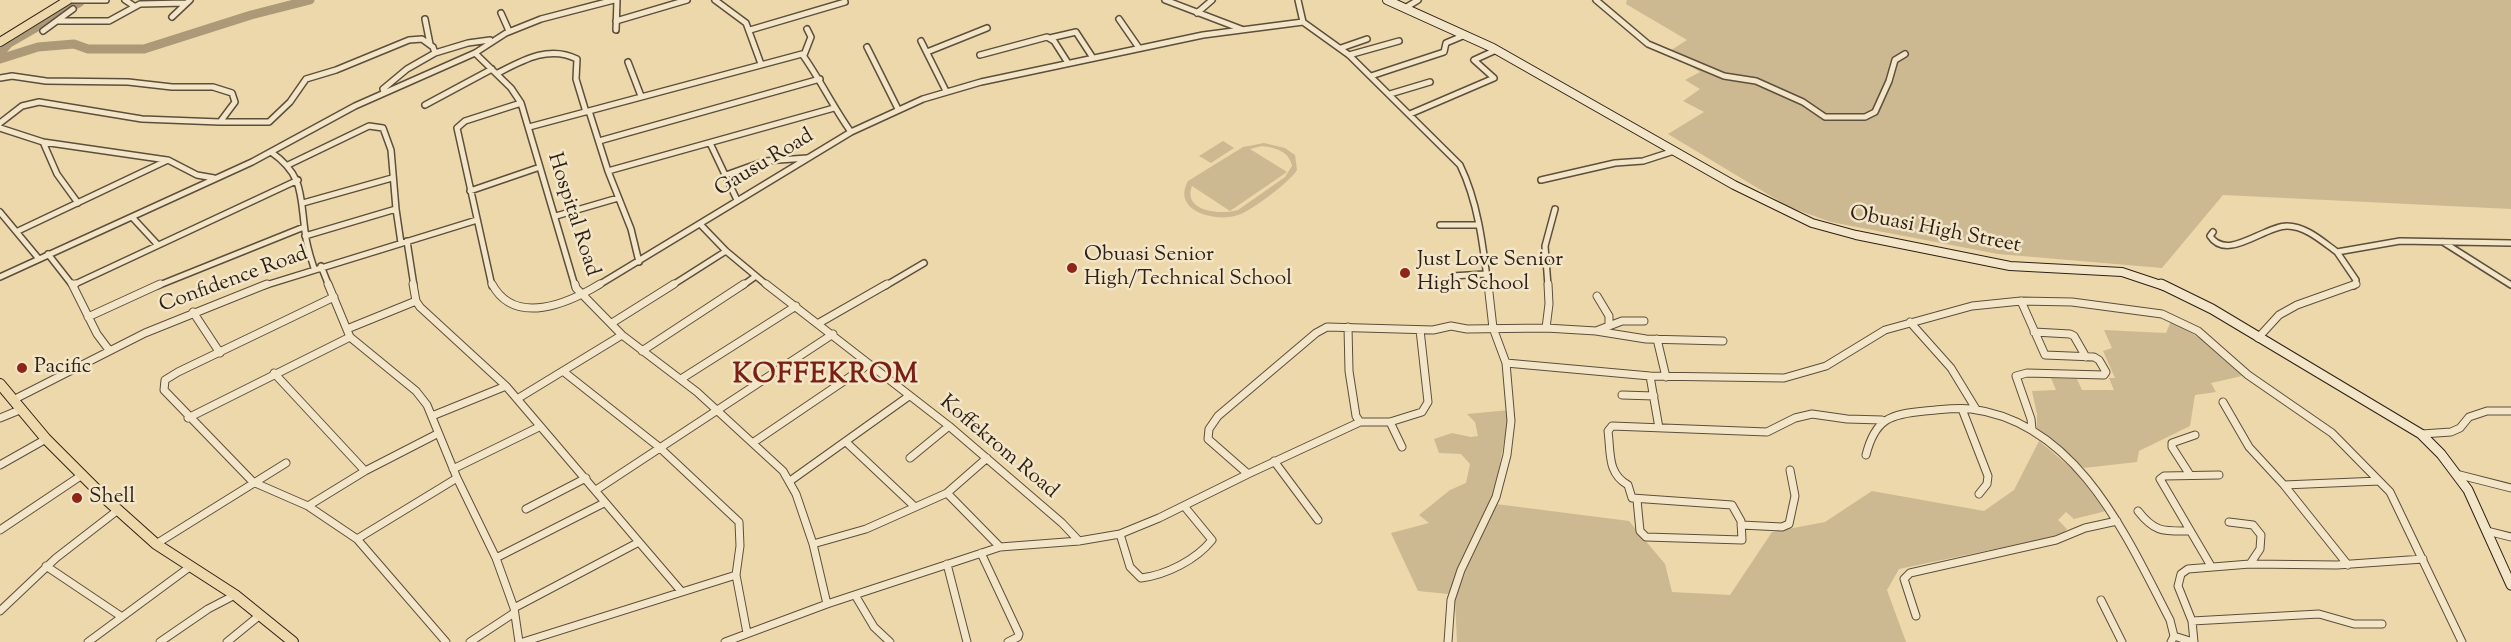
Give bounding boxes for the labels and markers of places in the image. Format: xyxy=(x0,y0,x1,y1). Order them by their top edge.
place label: Obuasi Senior High/Technical School xyxy=(1084,243,1292,293)
place label: Just Love Senior High School xyxy=(1417,248,1563,298)
marker: Obuasi Senior High/Technical School xyxy=(1065,261,1079,275)
marker: Just Love Senior High School xyxy=(1398,266,1412,280)
place label: Pacific xyxy=(34,355,91,381)
marker: Pacific xyxy=(15,361,29,375)
place label: Shell xyxy=(89,485,135,511)
marker: Shell xyxy=(70,491,84,505)

